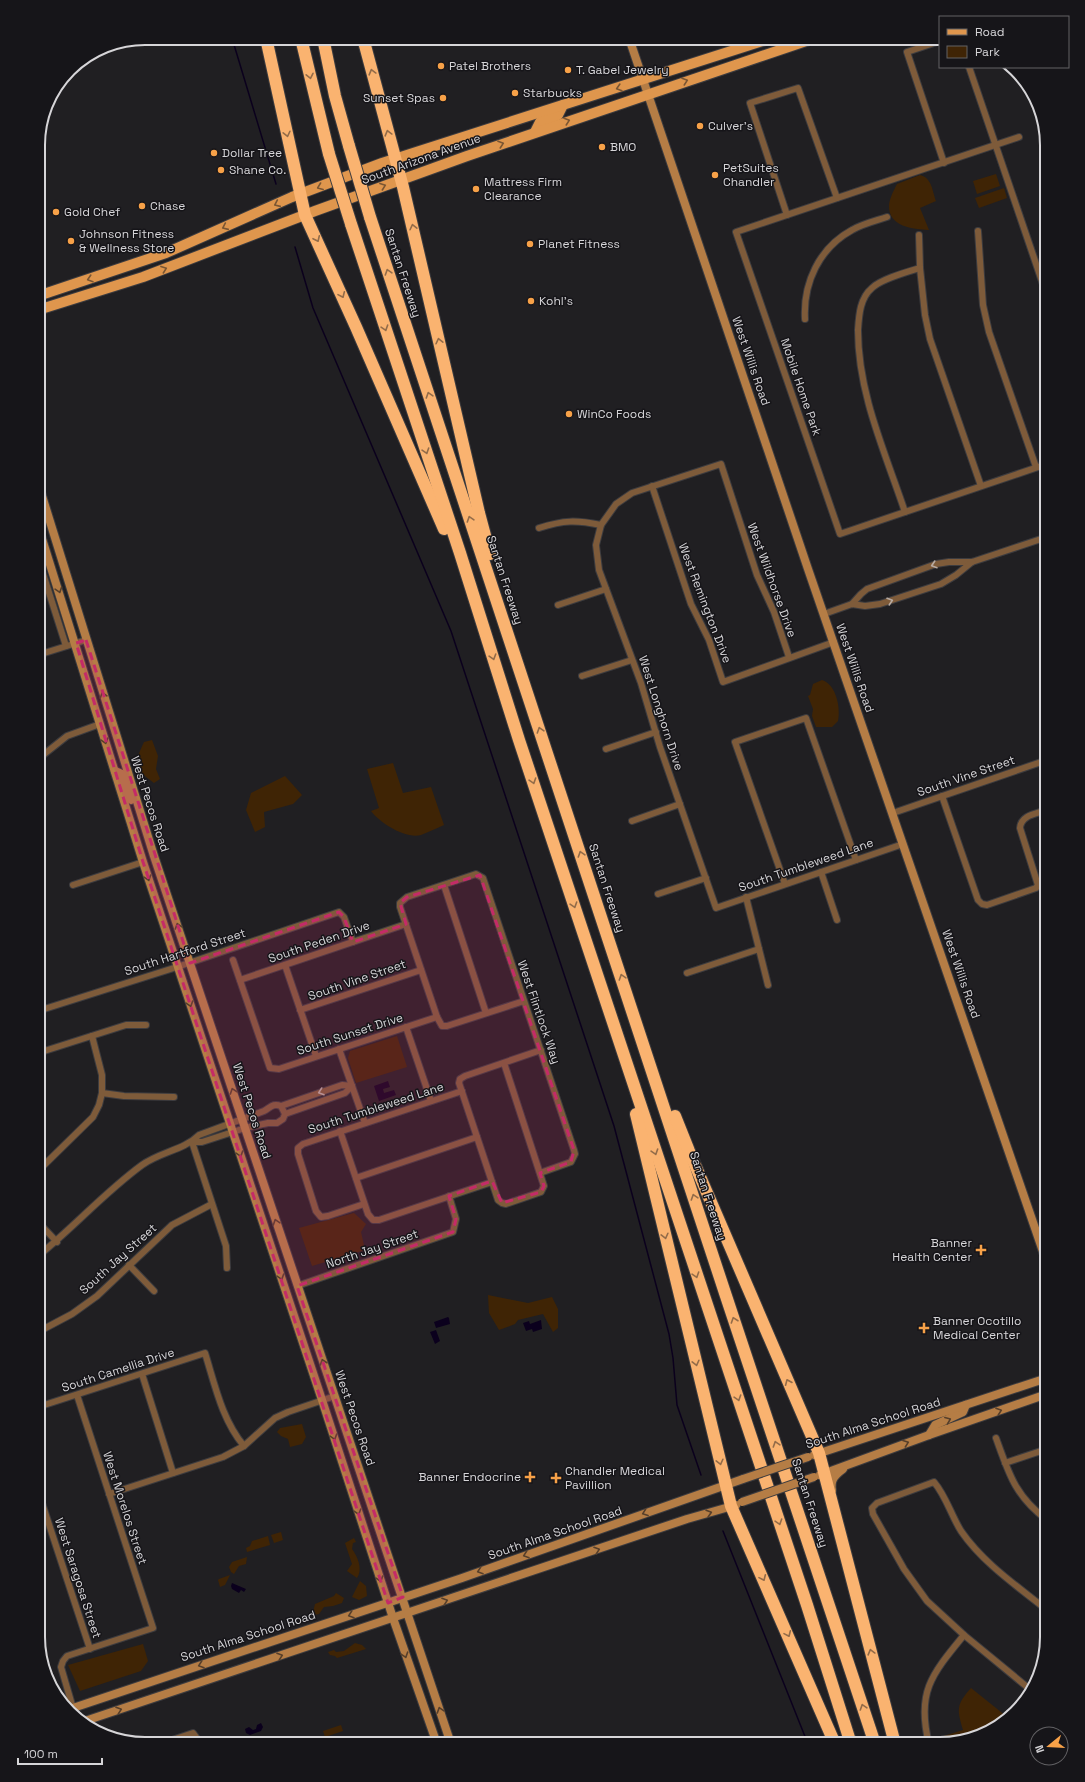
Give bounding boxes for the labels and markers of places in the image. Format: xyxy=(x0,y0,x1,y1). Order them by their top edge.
place label: Patel Brothers xyxy=(449,58,531,74)
marker: Patel Brothers xyxy=(436,61,446,71)
place label: T. Gabel Jewelry xyxy=(576,62,669,78)
marker: T. Gabel Jewelry xyxy=(563,65,573,75)
place label: Starbucks xyxy=(523,85,582,101)
marker: Starbucks xyxy=(510,88,520,98)
place label: Sunset Spas xyxy=(363,90,435,106)
marker: Sunset Spas xyxy=(438,93,448,103)
place label: Culver's xyxy=(708,118,753,134)
marker: Culver's xyxy=(695,121,705,131)
place label: BMO xyxy=(610,139,636,155)
marker: BMO xyxy=(597,142,607,152)
place label: Dollar Tree xyxy=(222,145,282,161)
marker: Dollar Tree xyxy=(209,148,219,158)
place label: PetSuites Chandler xyxy=(723,160,779,190)
place label: Shane Co. xyxy=(229,162,286,178)
marker: Shane Co. xyxy=(216,165,226,175)
marker: PetSuites Chandler xyxy=(710,170,720,180)
place label: Mattress Firm Clearance xyxy=(484,174,562,204)
marker: Mattress Firm Clearance xyxy=(471,184,481,194)
place label: Chase xyxy=(150,198,185,214)
marker: Chase xyxy=(137,201,147,211)
place label: Gold Chef xyxy=(64,204,120,220)
marker: Gold Chef xyxy=(51,207,61,217)
place label: Johnson Fitness & Wellness Store xyxy=(79,226,174,256)
marker: Johnson Fitness & Wellness Store xyxy=(66,236,76,246)
place label: Planet Fitness xyxy=(538,236,620,252)
marker: Planet Fitness xyxy=(525,239,535,249)
place label: Kohl's xyxy=(539,293,573,309)
marker: Kohl's xyxy=(526,296,536,306)
place label: WinCo Foods xyxy=(577,406,651,422)
marker: WinCo Foods xyxy=(564,409,574,419)
place label: Banner Health Center xyxy=(892,1235,972,1265)
marker: Banner Health Center xyxy=(975,1244,987,1256)
place label: Banner Ocotillo Medical Center xyxy=(933,1313,1021,1343)
marker: Banner Ocotillo Medical Center xyxy=(918,1322,930,1334)
place label: Chandler Medical Pavillion xyxy=(565,1463,665,1493)
place label: Banner Endocrine xyxy=(418,1469,521,1485)
marker: Banner Endocrine xyxy=(524,1471,536,1483)
marker: Chandler Medical Pavillion xyxy=(550,1472,562,1484)

